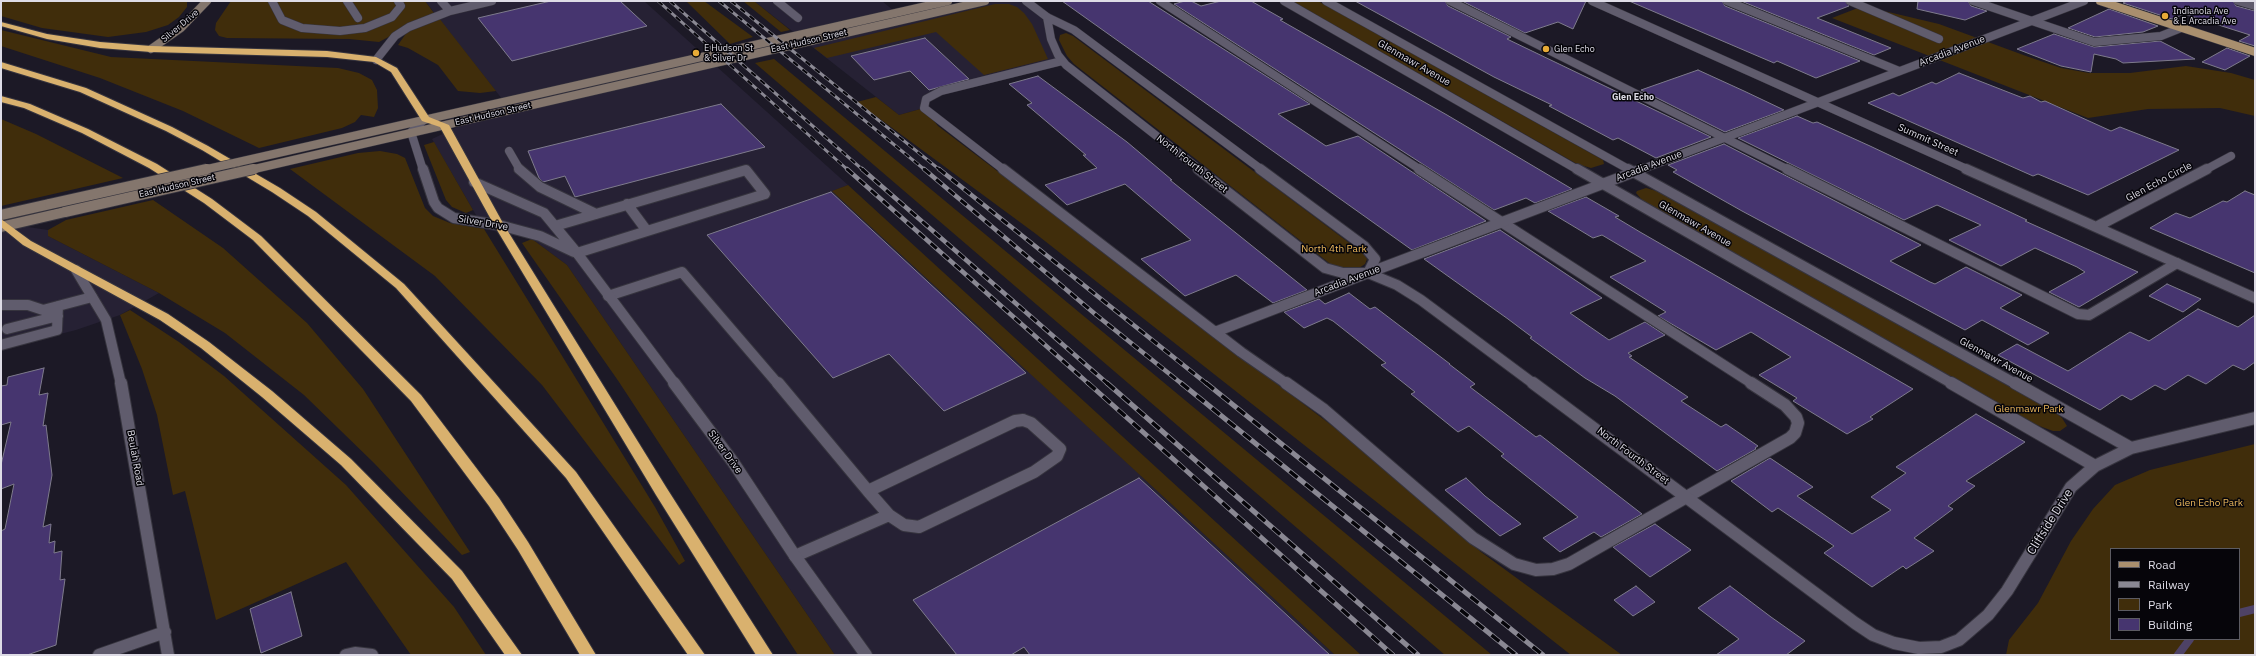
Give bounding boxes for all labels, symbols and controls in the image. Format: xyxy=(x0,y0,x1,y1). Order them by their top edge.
place label: Indianola Ave & E Arcadia Ave xyxy=(2173,6,2236,27)
street label: Silver Drive xyxy=(159,7,201,45)
marker: Indianola Ave & E Arcadia Ave xyxy=(2160,11,2170,21)
street label: East Hudson Street xyxy=(770,27,848,55)
street label: Arcadia Avenue xyxy=(1917,33,1987,69)
street label: Glenmawr Avenue xyxy=(1376,37,1452,89)
place label: E Hudson St & Silver Dr xyxy=(704,43,753,64)
marker: Glen Echo xyxy=(1541,44,1551,54)
place label: Glen Echo xyxy=(1554,44,1595,54)
marker: E Hudson St & Silver Dr xyxy=(691,48,701,58)
district label: Glen Echo xyxy=(1612,92,1654,102)
street label: East Hudson Street xyxy=(454,100,532,128)
street label: Summit Street xyxy=(1896,121,1960,159)
street label: North Fourth Street xyxy=(1154,132,1230,196)
street label: Arcadia Avenue xyxy=(1614,148,1684,184)
street label: Glen Echo Circle xyxy=(2124,160,2194,204)
street label: East Hudson Street xyxy=(138,172,216,200)
street label: Glenmawr Avenue xyxy=(1657,198,1733,250)
street label: Silver Drive xyxy=(457,213,509,233)
park label: North 4th Park xyxy=(1301,243,1367,255)
street label: Arcadia Avenue xyxy=(1312,263,1382,299)
street label: Glenmawr Avenue xyxy=(1957,335,2035,385)
park label: Glenmawr Park xyxy=(1995,403,2063,415)
street label: North Fourth Street xyxy=(1595,425,1671,487)
street label: Silver Drive xyxy=(705,428,745,476)
street label: Beulah Road xyxy=(124,429,146,487)
street label: Cliffside Drive xyxy=(2024,487,2076,557)
park label: Glen Echo Park xyxy=(2175,497,2243,509)
legend xyxy=(2110,548,2240,640)
text: Road xyxy=(2148,557,2176,572)
text: Railway xyxy=(2148,577,2190,592)
text: Park xyxy=(2148,597,2172,612)
text: Building xyxy=(2148,617,2192,632)

